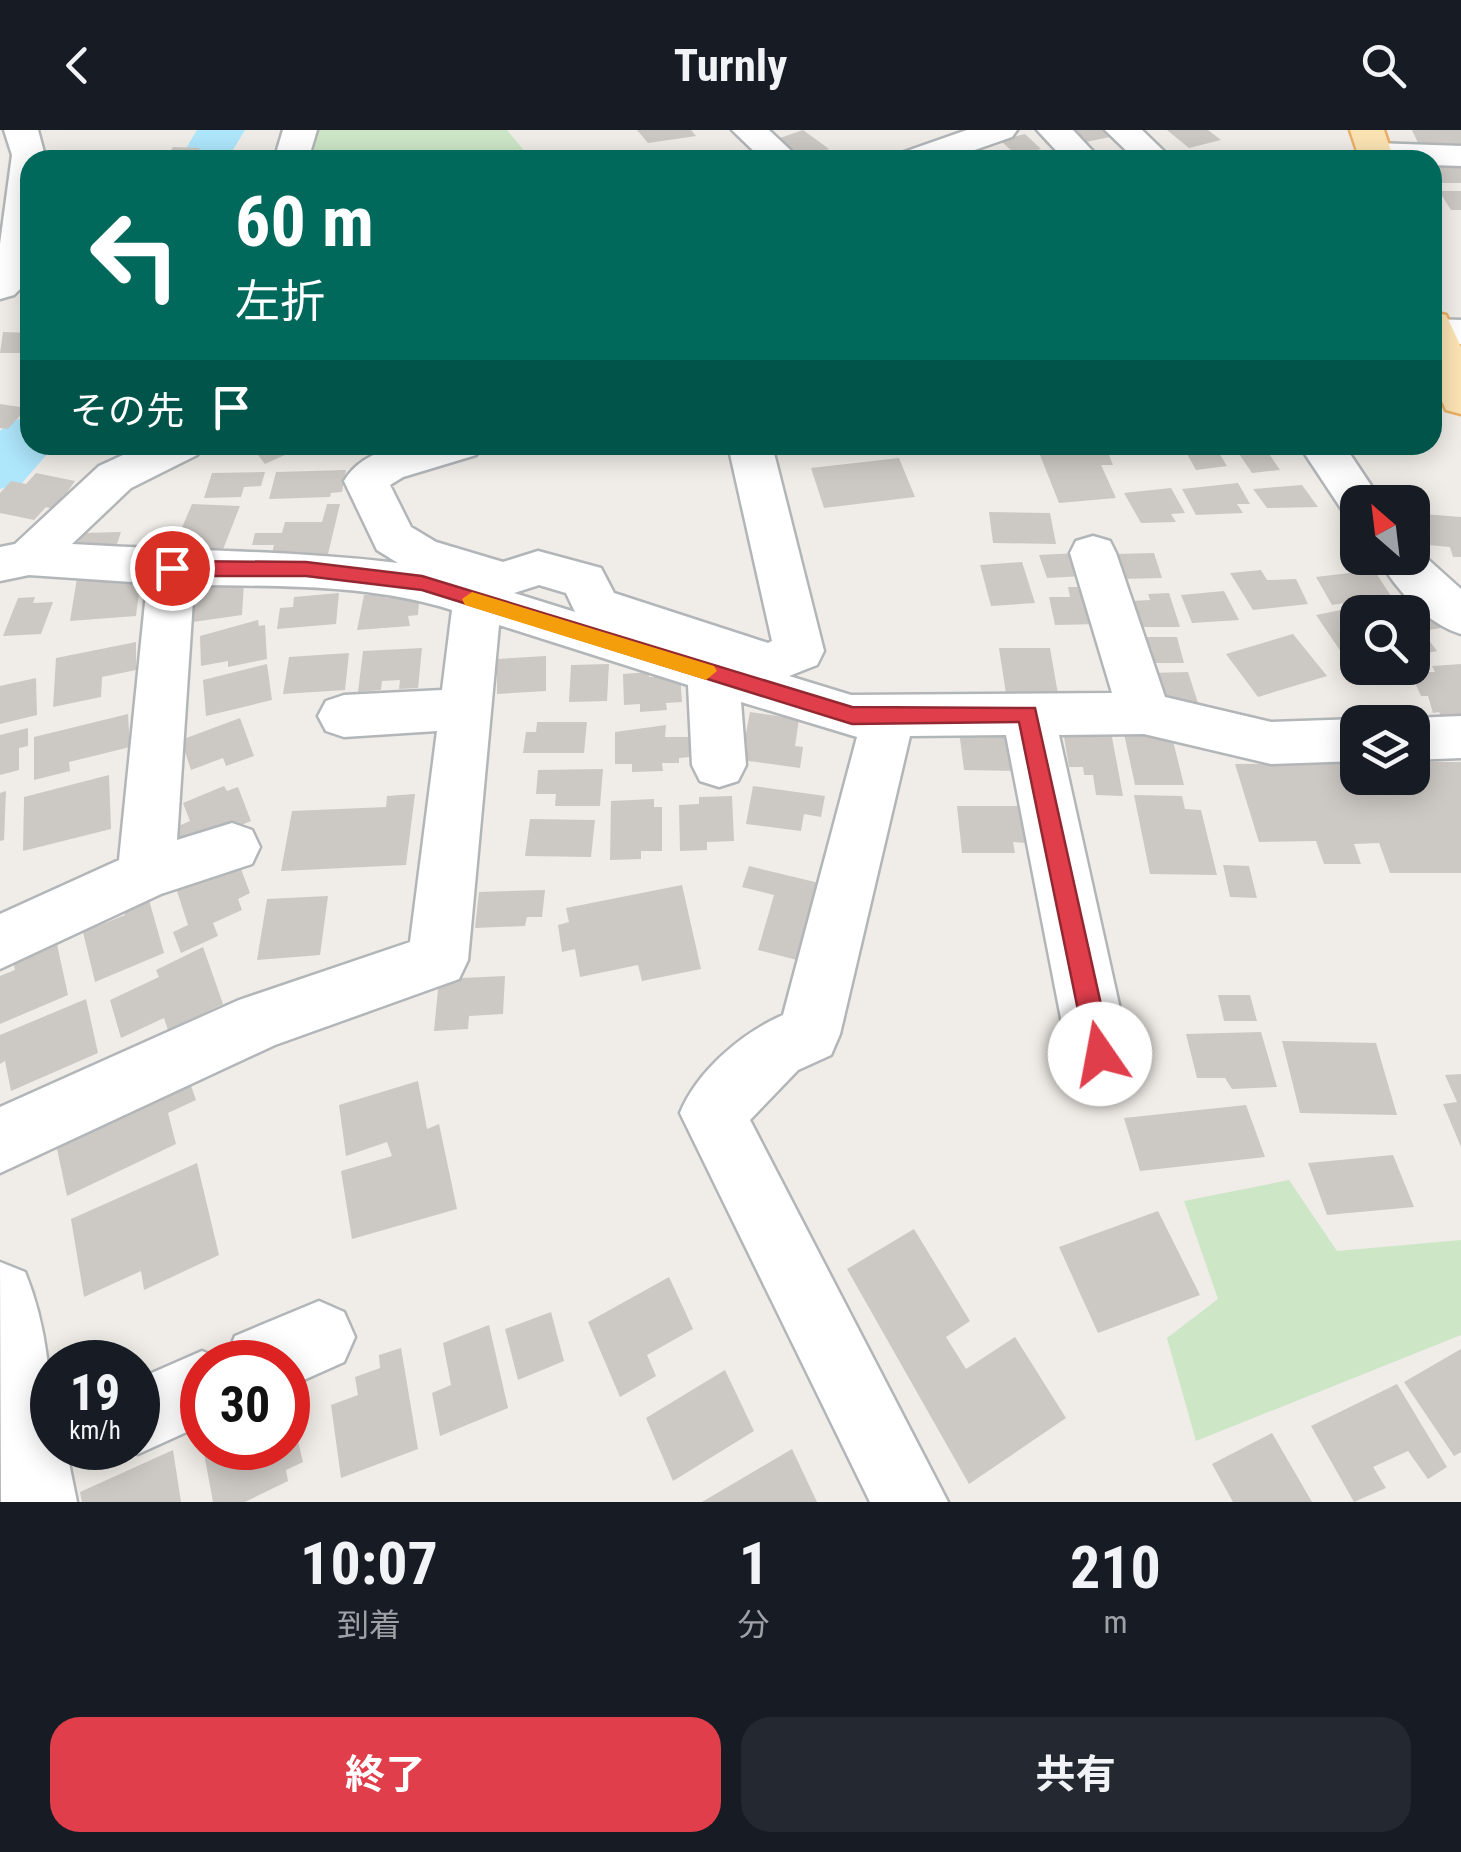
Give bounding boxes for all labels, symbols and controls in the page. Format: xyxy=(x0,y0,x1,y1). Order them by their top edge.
icon: back xyxy=(50,38,105,93)
icon: search xyxy=(1356,38,1411,93)
text: Turnly xyxy=(674,39,787,92)
text: 60 m xyxy=(235,181,374,263)
icon: left xyxy=(70,190,200,320)
text: 左折 xyxy=(235,275,325,328)
icon: arrive xyxy=(204,380,259,435)
text: その先 xyxy=(70,389,184,433)
north arrow xyxy=(1340,485,1430,575)
map controls xyxy=(1340,485,1430,795)
pin xyxy=(130,526,215,611)
icon: arrive xyxy=(145,541,200,596)
button: search xyxy=(1340,595,1430,685)
button: layers xyxy=(1340,705,1430,795)
position arrow xyxy=(1048,1002,1152,1106)
speed limit sign: 30 xyxy=(180,1340,310,1470)
text: 19 xyxy=(70,1364,120,1422)
text: km/h xyxy=(69,1416,121,1445)
text: 10:07 xyxy=(300,1528,438,1599)
text: 1 xyxy=(739,1528,769,1599)
text: 210 xyxy=(1070,1532,1161,1603)
text: m xyxy=(1103,1603,1127,1641)
text: 到着 xyxy=(337,1606,401,1644)
text: 分 xyxy=(738,1606,770,1644)
button: 終了 xyxy=(50,1717,721,1832)
button: 共有 xyxy=(741,1717,1411,1832)

